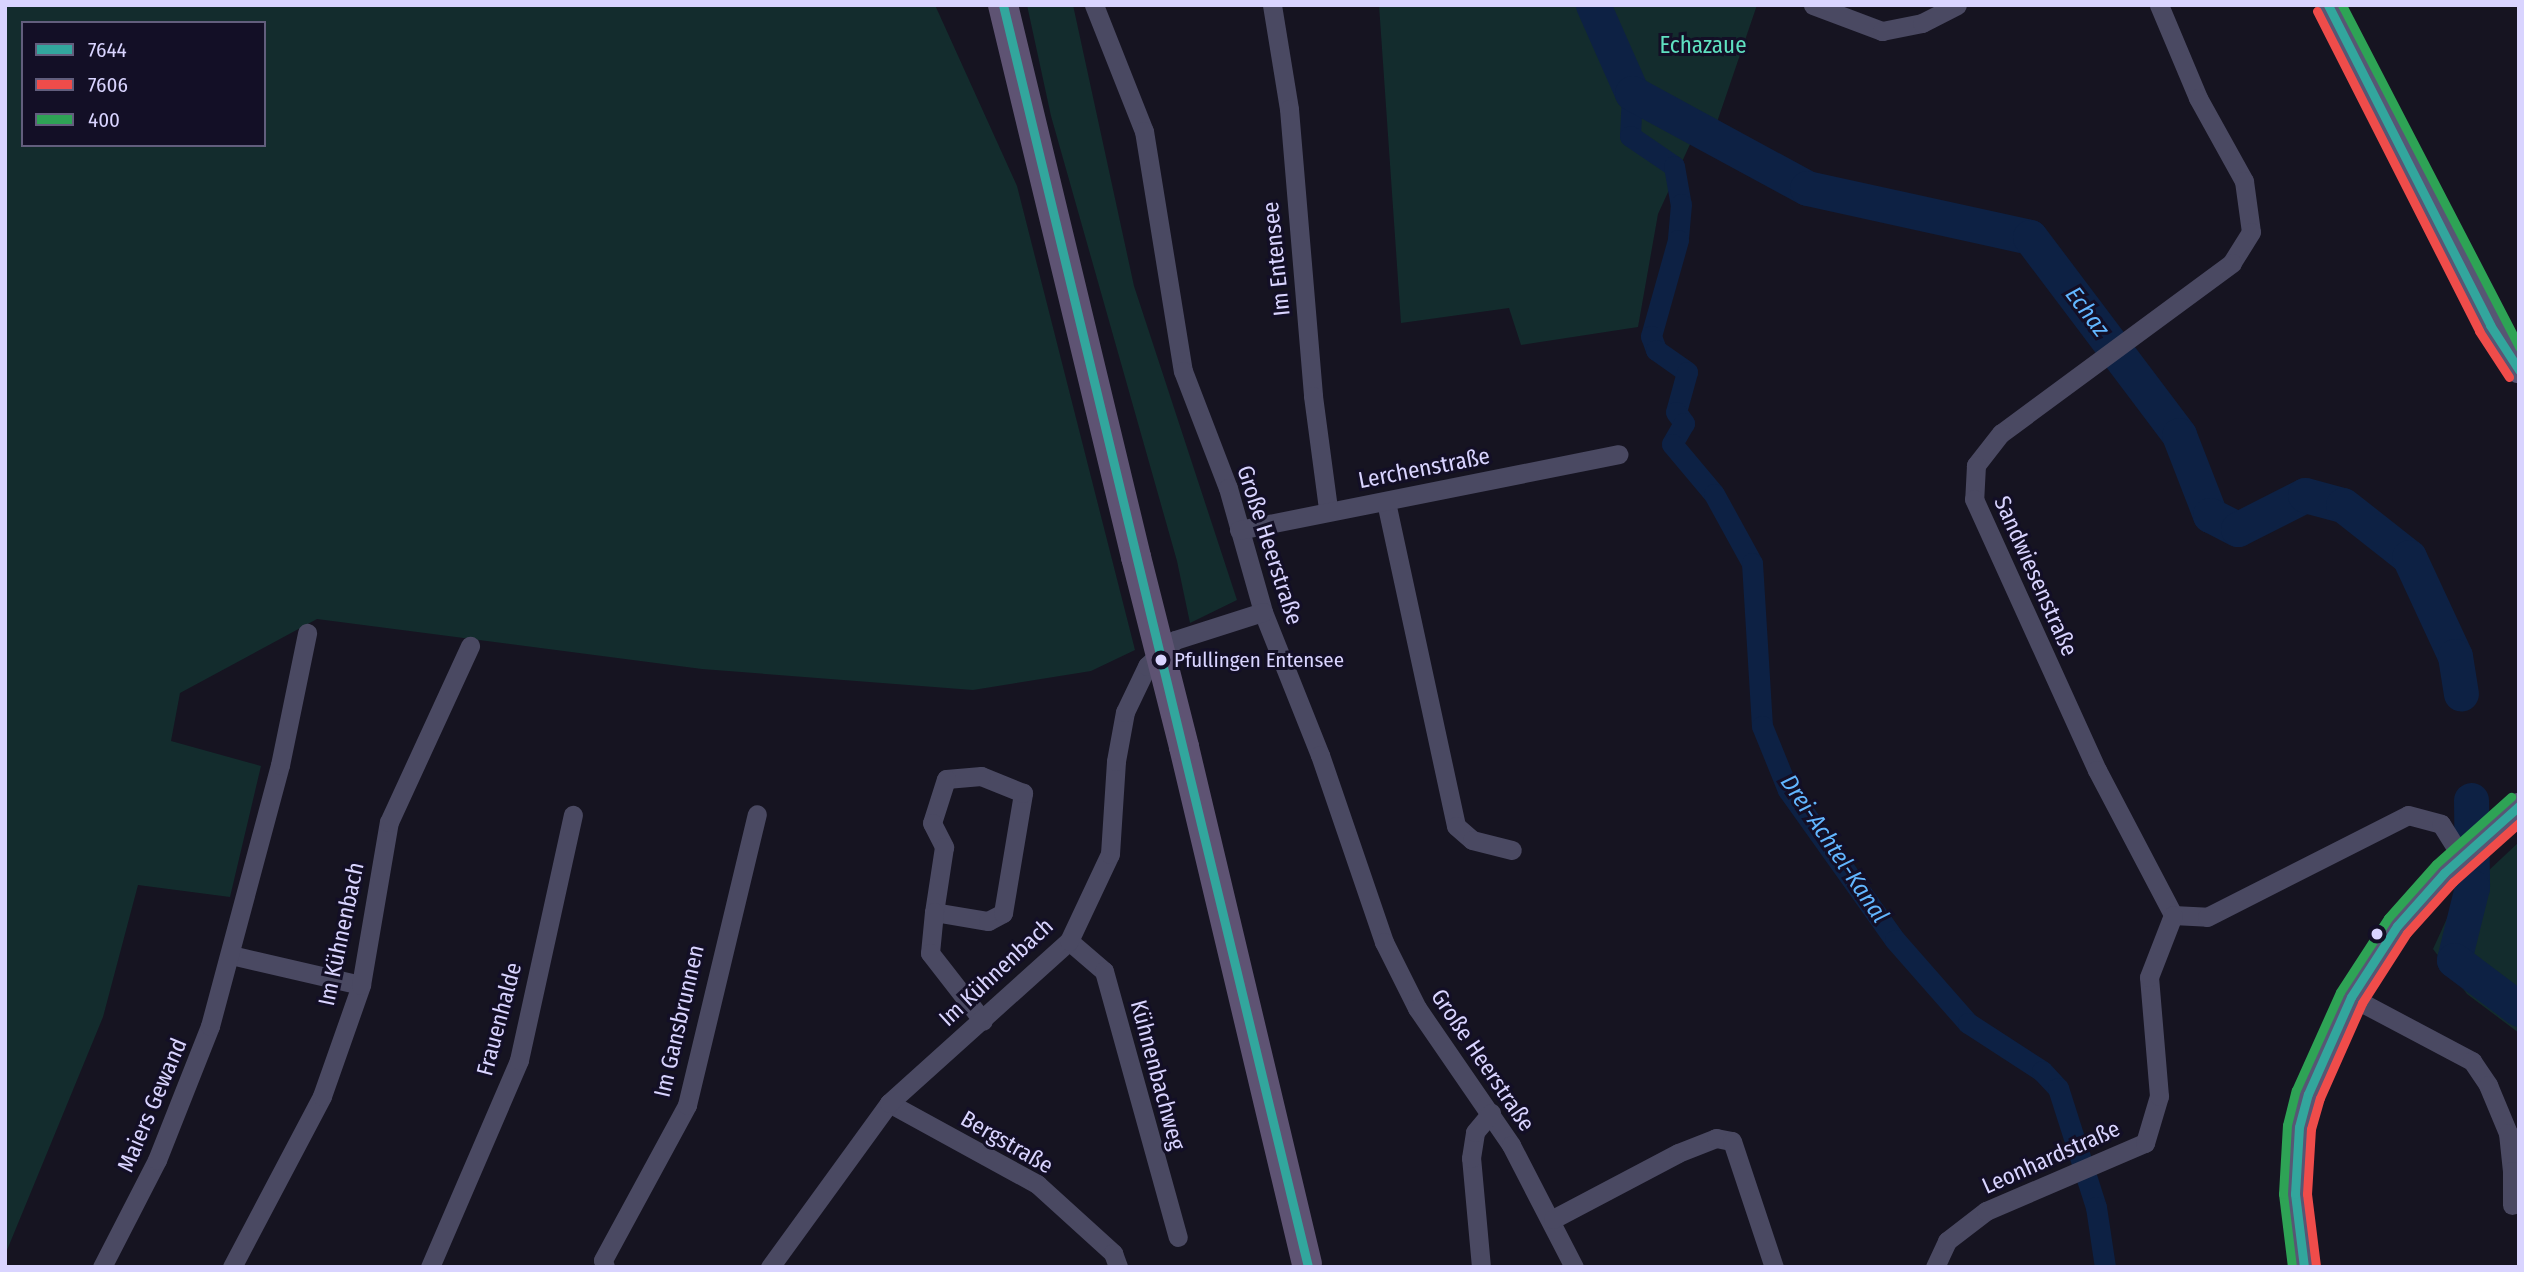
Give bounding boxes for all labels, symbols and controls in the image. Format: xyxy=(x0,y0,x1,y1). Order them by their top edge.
legend xyxy=(21,21,266,147)
park label: Echazaue xyxy=(1659,31,1747,59)
text: 7644 xyxy=(88,37,127,63)
text: 7606 xyxy=(88,72,128,98)
text: 400 xyxy=(88,107,120,133)
street label: Im Entensee xyxy=(1256,200,1296,318)
water label: Echaz xyxy=(2059,281,2115,343)
street label: Lerchenstraße xyxy=(1356,442,1492,494)
street label: Große Heerstraße xyxy=(1231,462,1309,628)
street label: Sandwiesenstraße xyxy=(1988,492,2084,660)
place label: Pfullingen Entensee xyxy=(1174,647,1344,673)
marker: Pfullingen Entensee xyxy=(1154,653,1168,667)
water label: Drei-Achtel-Kanal xyxy=(1774,769,1894,929)
street label: Im Kühnenbach xyxy=(312,860,370,1008)
street label: Im Kühnenbach xyxy=(933,912,1059,1032)
unlabelled marker xyxy=(2370,927,2384,941)
street label: Im Gansbrunnen xyxy=(648,942,710,1100)
street label: Frauenhalde xyxy=(471,959,527,1079)
street label: Große Heerstraße xyxy=(1425,984,1541,1136)
street label: Kühnenbachweg xyxy=(1125,997,1191,1153)
street label: Maiers Gewand xyxy=(111,1034,193,1176)
street label: Bergstraße xyxy=(956,1105,1058,1179)
street label: Leonhardstraße xyxy=(1978,1114,2124,1200)

